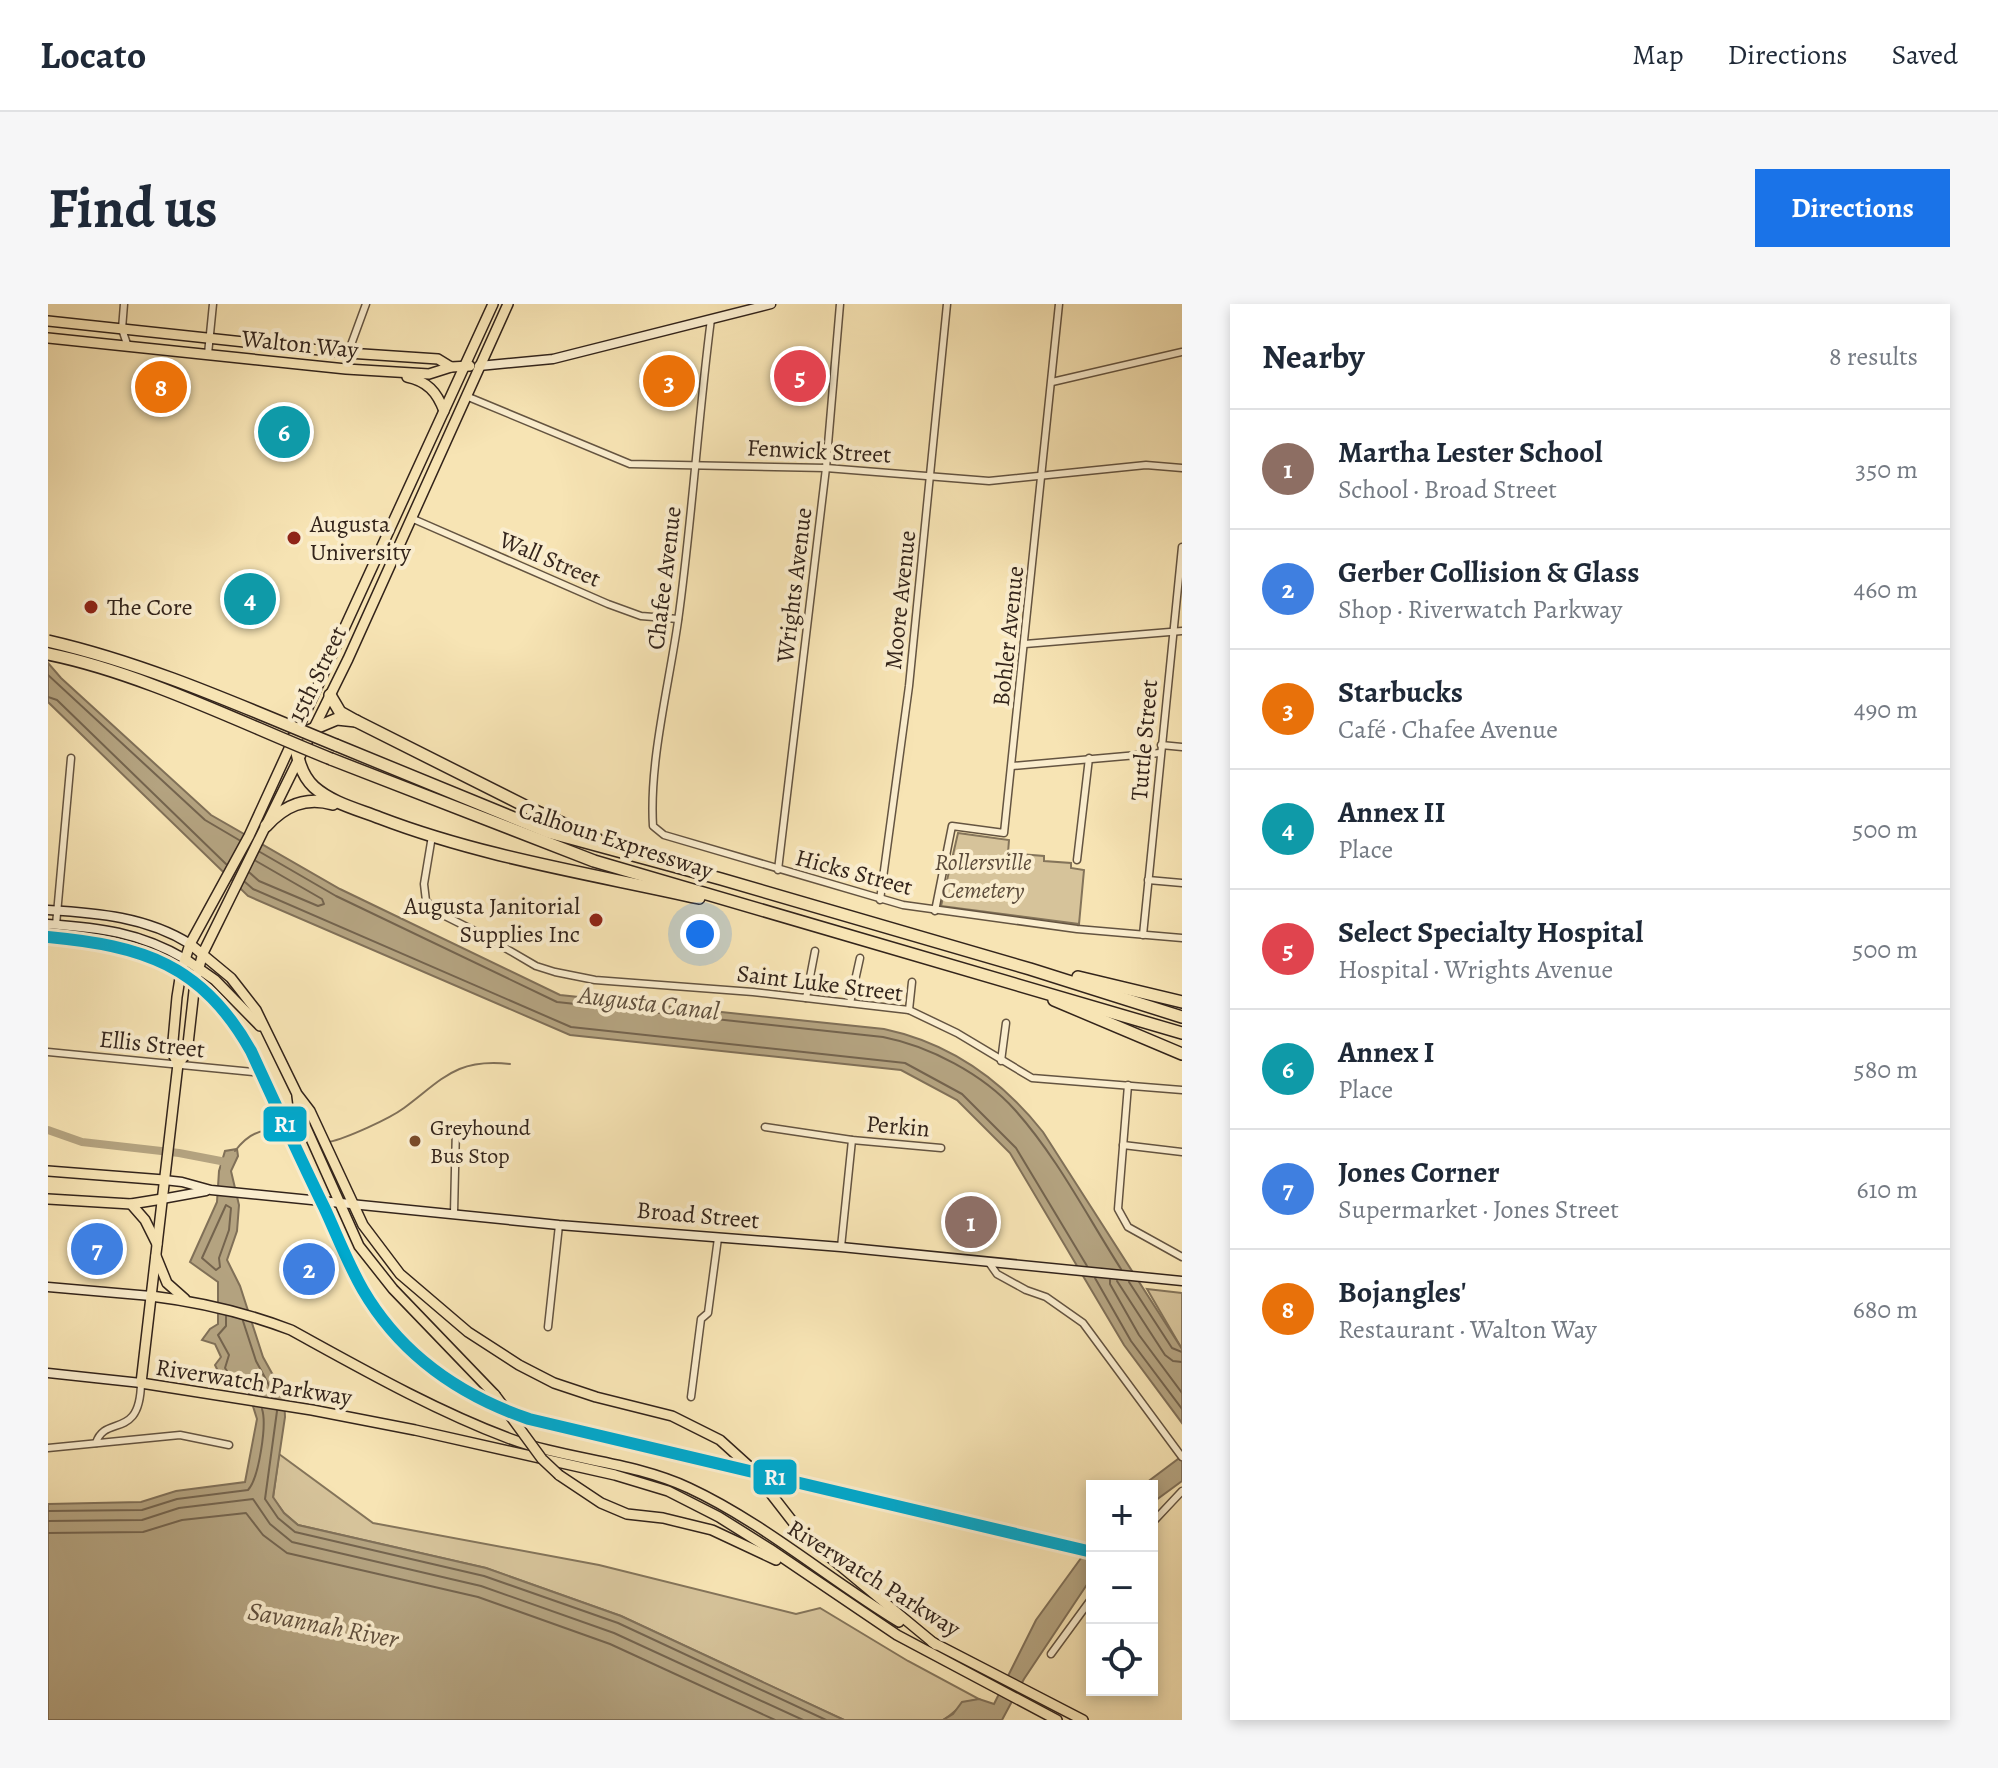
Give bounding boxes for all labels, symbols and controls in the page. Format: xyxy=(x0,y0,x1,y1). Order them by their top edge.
text: Locato xyxy=(40,29,146,81)
text: Map xyxy=(1632,36,1683,74)
text: Directions xyxy=(1727,36,1848,74)
text: Saved xyxy=(1892,36,1958,74)
button: Directions xyxy=(1755,169,1950,247)
text: Find us xyxy=(48,170,218,246)
street label: Walton Way xyxy=(239,322,360,366)
text: Nearby xyxy=(1262,333,1365,380)
text: 8 results xyxy=(1829,339,1918,374)
pin: 5 xyxy=(774,346,826,406)
pin: 3 xyxy=(643,351,695,411)
pin: 8 xyxy=(135,357,187,417)
pin: 6 xyxy=(258,402,310,462)
street label: Fenwick Street xyxy=(746,431,892,471)
text: Martha Lester School xyxy=(1338,432,1603,472)
text: 1 xyxy=(1283,452,1293,487)
text: 350 m xyxy=(1855,452,1918,487)
text: School · Broad Street xyxy=(1338,472,1557,507)
street label: Chafee Avenue xyxy=(639,504,689,652)
street label: Wrights Avenue xyxy=(768,506,819,665)
place label: Augusta University xyxy=(309,508,411,568)
street label: Wall Street xyxy=(494,523,606,595)
marker: Augusta University xyxy=(285,529,303,547)
street label: Moore Avenue xyxy=(877,529,923,671)
text: Gerber Collision & Glass xyxy=(1338,552,1639,592)
street label: Bohler Avenue xyxy=(985,564,1031,708)
pin: 4 xyxy=(224,569,276,629)
text: 2 xyxy=(1282,572,1294,607)
text: 460 m xyxy=(1854,572,1918,607)
place label: The Core xyxy=(107,591,192,623)
text: Shop · Riverwatch Parkway xyxy=(1338,592,1622,627)
marker: The Core xyxy=(82,598,100,616)
street label: 15th Street xyxy=(280,621,354,727)
text: Starbucks xyxy=(1338,672,1463,712)
street label: Tuttle Street xyxy=(1123,678,1165,802)
text: 3 xyxy=(1282,692,1294,727)
text: 490 m xyxy=(1854,692,1918,727)
text: Café · Chafee Avenue xyxy=(1338,712,1558,747)
text: Annex II xyxy=(1338,792,1445,832)
street label: Calhoun Expressway xyxy=(515,793,718,887)
text: 4 xyxy=(1282,812,1294,847)
text: 500 m xyxy=(1852,812,1918,847)
text: Place xyxy=(1338,832,1393,867)
street label: Hicks Street xyxy=(792,841,916,903)
park label: Rollersville Cemetery xyxy=(934,846,1032,906)
place label: Augusta Janitorial Supplies Inc xyxy=(403,890,580,950)
marker: Augusta Janitorial Supplies Inc xyxy=(587,911,605,929)
text: Select Specialty Hospital xyxy=(1338,912,1643,952)
your location xyxy=(680,914,720,954)
text: 5 xyxy=(1282,932,1294,967)
text: 500 m xyxy=(1852,932,1918,967)
text: Hospital · Wrights Avenue xyxy=(1338,952,1613,987)
street label: Saint Luke Street xyxy=(735,957,905,1009)
water label: Augusta Canal xyxy=(575,977,722,1029)
street label: Ellis Street xyxy=(98,1023,206,1065)
text: Annex I xyxy=(1338,1032,1434,1072)
text: 6 xyxy=(1282,1052,1294,1087)
text: 580 m xyxy=(1854,1052,1918,1087)
text: Place xyxy=(1338,1072,1393,1107)
line badge: R1 xyxy=(262,1105,308,1143)
street label: Perkin xyxy=(865,1107,931,1145)
text: R1 xyxy=(274,1110,296,1140)
place label: Greyhound Bus Stop xyxy=(430,1113,531,1171)
marker: Greyhound Bus Stop xyxy=(407,1133,423,1149)
text: Jones Corner xyxy=(1338,1152,1500,1192)
text: 7 xyxy=(1282,1172,1294,1207)
text: 610 m xyxy=(1856,1172,1918,1207)
pin: 1 xyxy=(945,1192,997,1252)
text: Supermarket · Jones Street xyxy=(1338,1192,1619,1227)
street label: Broad Street xyxy=(635,1194,761,1236)
pin: 7 xyxy=(71,1219,123,1279)
pin: 2 xyxy=(283,1239,335,1299)
text: Bojangles' xyxy=(1338,1272,1466,1312)
text: 8 xyxy=(1282,1292,1294,1327)
text: 680 m xyxy=(1853,1292,1918,1327)
text: Restaurant · Walton Way xyxy=(1338,1312,1597,1347)
street label: Riverwatch Parkway xyxy=(154,1351,355,1413)
line badge: R1 xyxy=(752,1458,798,1496)
text: R1 xyxy=(764,1463,786,1493)
map controls xyxy=(1086,1480,1158,1696)
button: + xyxy=(1086,1480,1158,1552)
street label: Riverwatch Parkway xyxy=(781,1512,967,1644)
button: − xyxy=(1086,1552,1158,1624)
water label: Savannah River xyxy=(245,1593,402,1657)
button: locate xyxy=(1086,1624,1158,1696)

